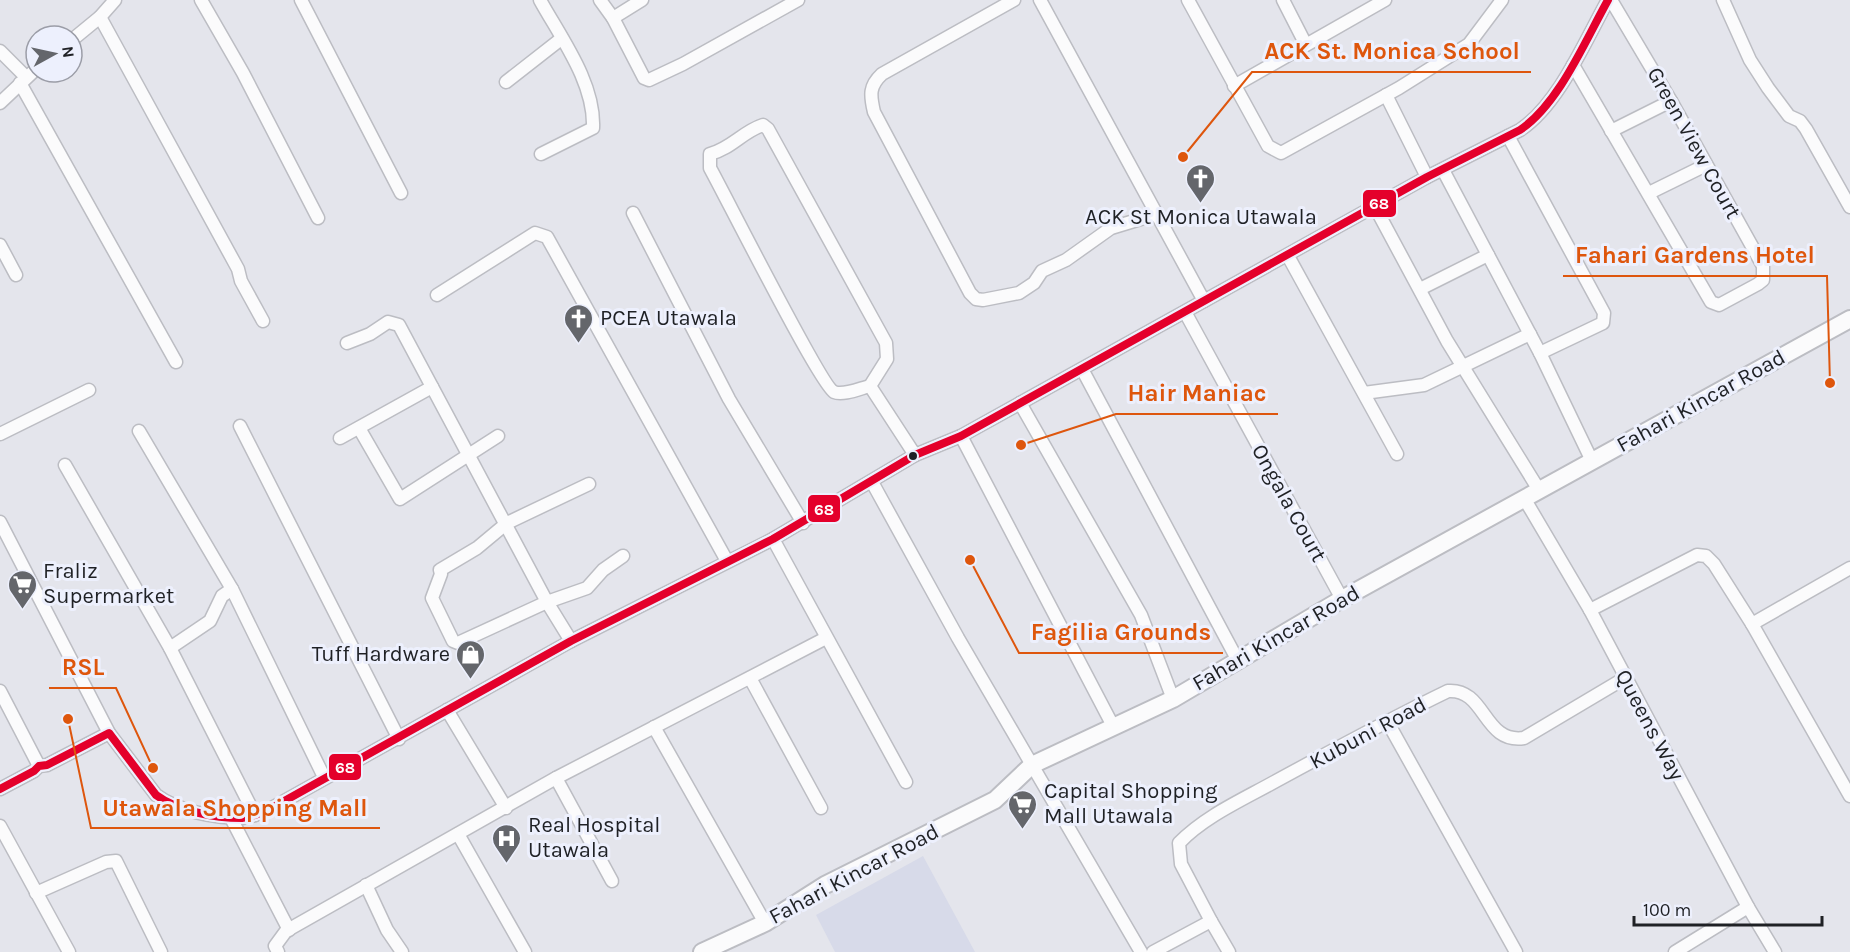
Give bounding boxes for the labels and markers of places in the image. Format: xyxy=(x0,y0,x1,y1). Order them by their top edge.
callout: ACK St. Monica School xyxy=(1252,30,1531,72)
church icon: ACK St Monica Utawala xyxy=(1185,162,1217,204)
place label: ACK St Monica Utawala xyxy=(1085,204,1317,230)
callout: Fahari Gardens Hotel xyxy=(1563,234,1827,276)
church icon: PCEA Utawala xyxy=(563,302,595,344)
place label: PCEA Utawala xyxy=(600,305,737,331)
callout: Hair Maniac xyxy=(1116,372,1278,414)
unlabelled marker xyxy=(907,450,919,462)
place label: Fraliz Supermarket xyxy=(43,558,174,609)
supermarket icon: Fraliz Supermarket xyxy=(6,568,38,610)
callout: Fagilia Grounds xyxy=(1019,611,1223,653)
shop icon: Tuff Hardware xyxy=(455,638,487,680)
place label: Tuff Hardware xyxy=(312,641,450,667)
callout: RSL xyxy=(49,646,116,688)
place label: Capital Shopping Mall Utawala xyxy=(1044,778,1218,829)
callout: Utawala Shopping Mall xyxy=(91,786,380,828)
supermarket icon: Capital Shopping Mall Utawala xyxy=(1007,788,1039,830)
place label: Real Hospital Utawala xyxy=(528,812,661,863)
hospital icon: Real Hospital Utawala xyxy=(491,822,523,864)

